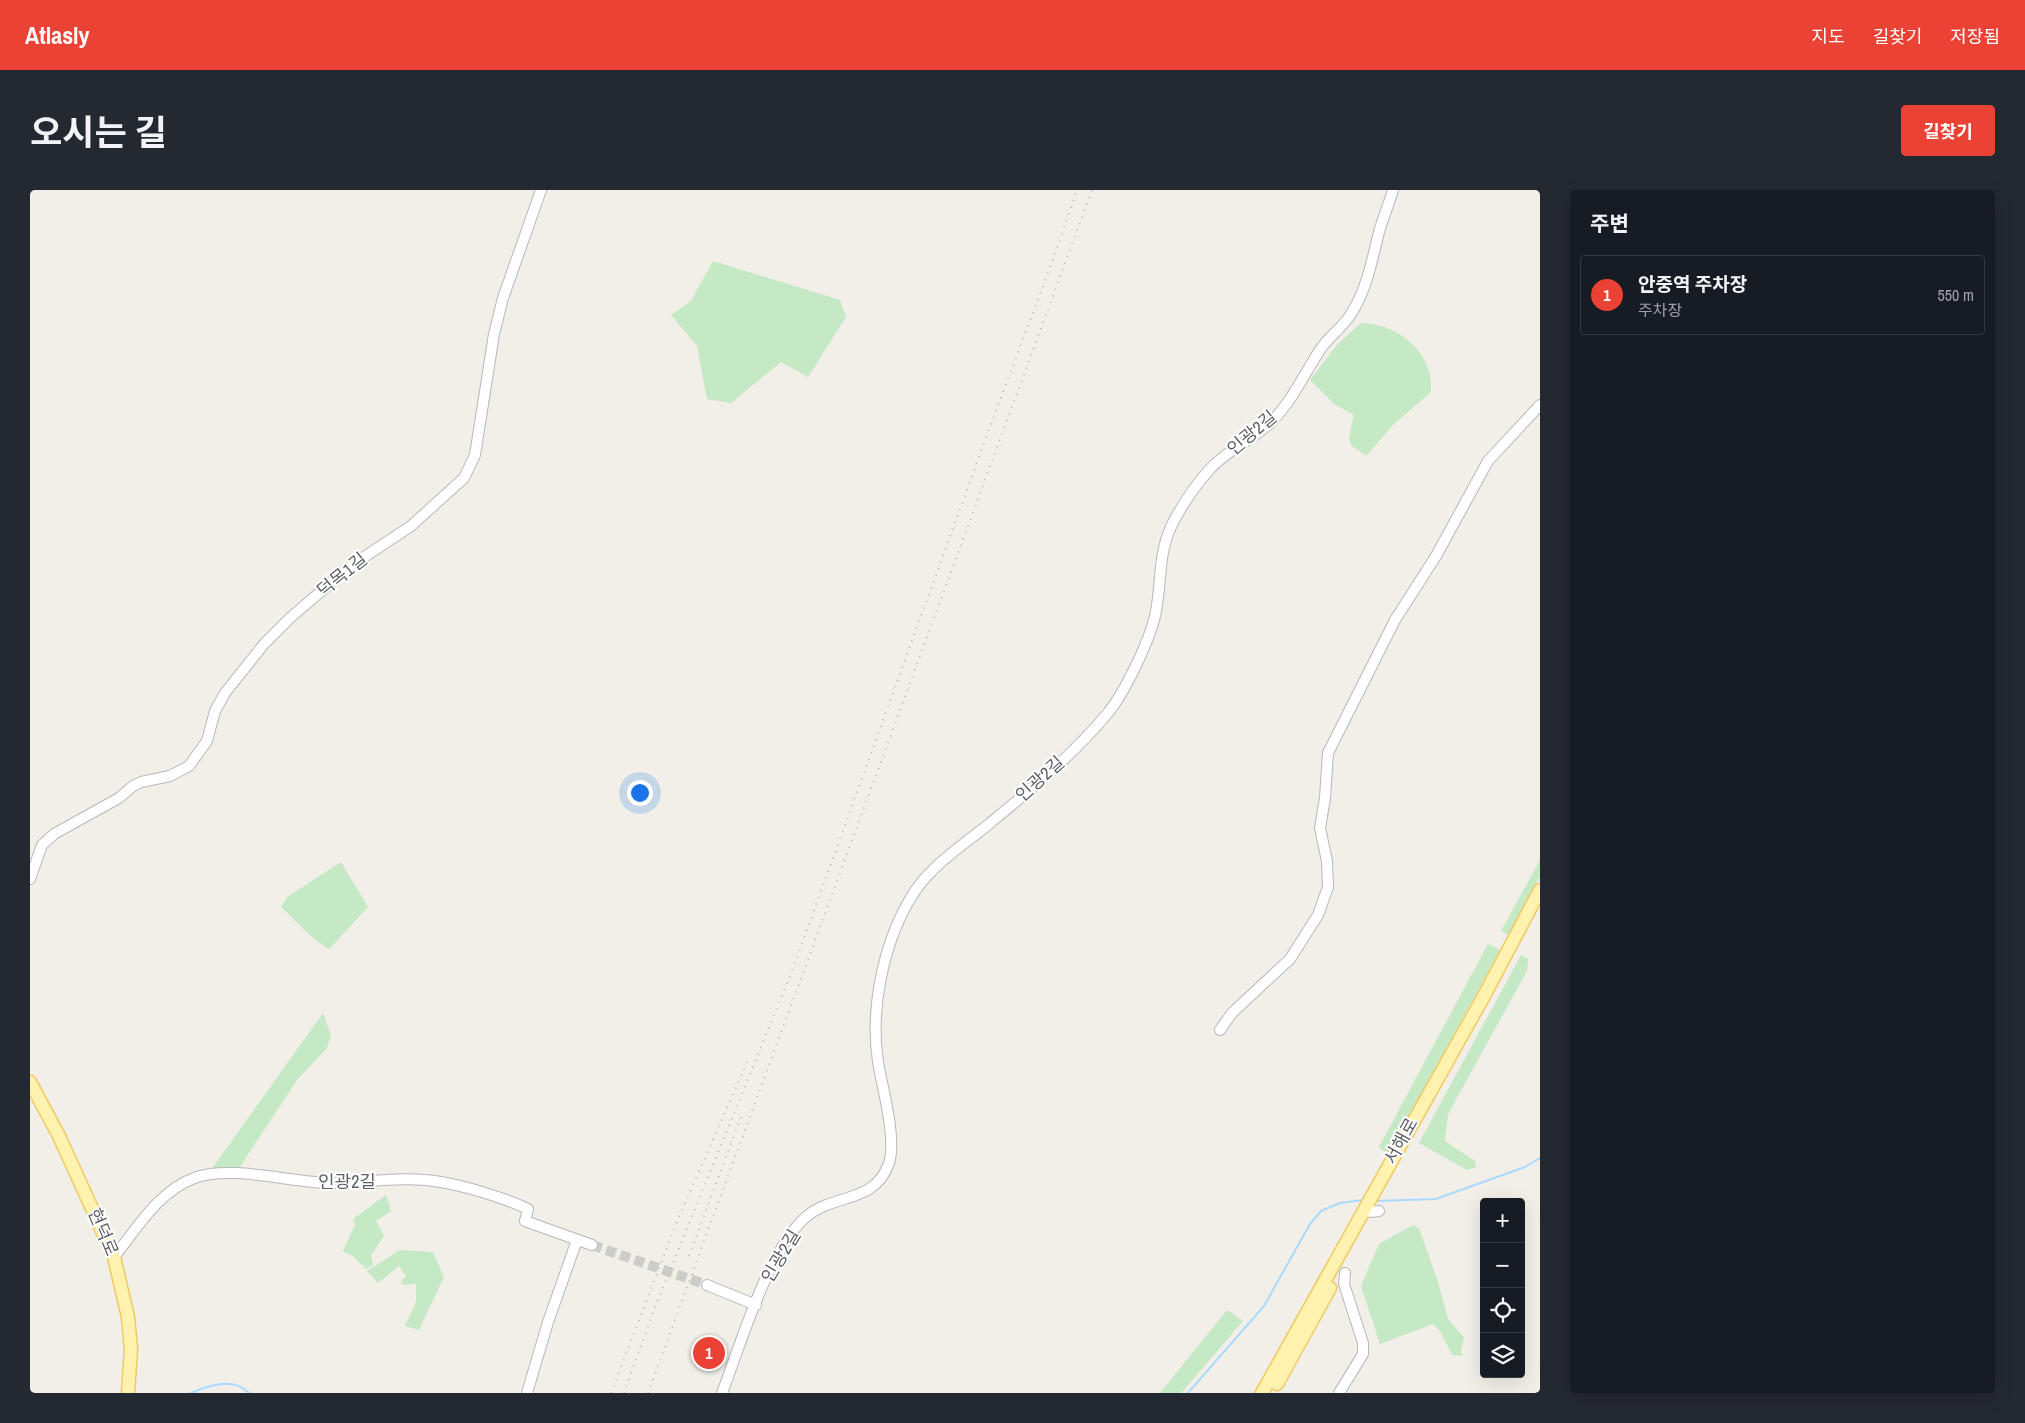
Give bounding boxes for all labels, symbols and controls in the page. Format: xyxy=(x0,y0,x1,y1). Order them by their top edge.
text: Atlasly xyxy=(25,19,90,51)
text: 지도 xyxy=(1812,24,1845,49)
text: 길찾기 xyxy=(1873,24,1922,49)
text: 저장됨 xyxy=(1950,24,2000,49)
button: 길찾기 xyxy=(1901,105,1995,156)
text: 오시는 길 xyxy=(30,109,167,156)
text: 주변 xyxy=(1590,209,1629,238)
text: 안중역 주차장 xyxy=(1638,271,1747,297)
text: 1 xyxy=(1603,284,1611,306)
text: 550 m xyxy=(1938,284,1974,306)
text: 주차장 xyxy=(1638,299,1682,321)
street label: 인광2길 xyxy=(1221,404,1282,461)
street label: 덕목1길 xyxy=(311,547,372,603)
street label: 인광2길 xyxy=(1010,750,1070,807)
your location xyxy=(627,780,653,806)
street label: 서해로 xyxy=(1378,1113,1424,1169)
street label: 인광2길 xyxy=(318,1169,376,1194)
map controls xyxy=(1480,1198,1525,1378)
button: + xyxy=(1480,1198,1525,1243)
street label: 현덕로 xyxy=(82,1204,125,1260)
street label: 인광2길 xyxy=(755,1224,806,1287)
button: − xyxy=(1480,1243,1525,1288)
button: locate xyxy=(1480,1288,1525,1333)
button: layers xyxy=(1480,1333,1525,1378)
pin: 1 xyxy=(693,1334,725,1372)

